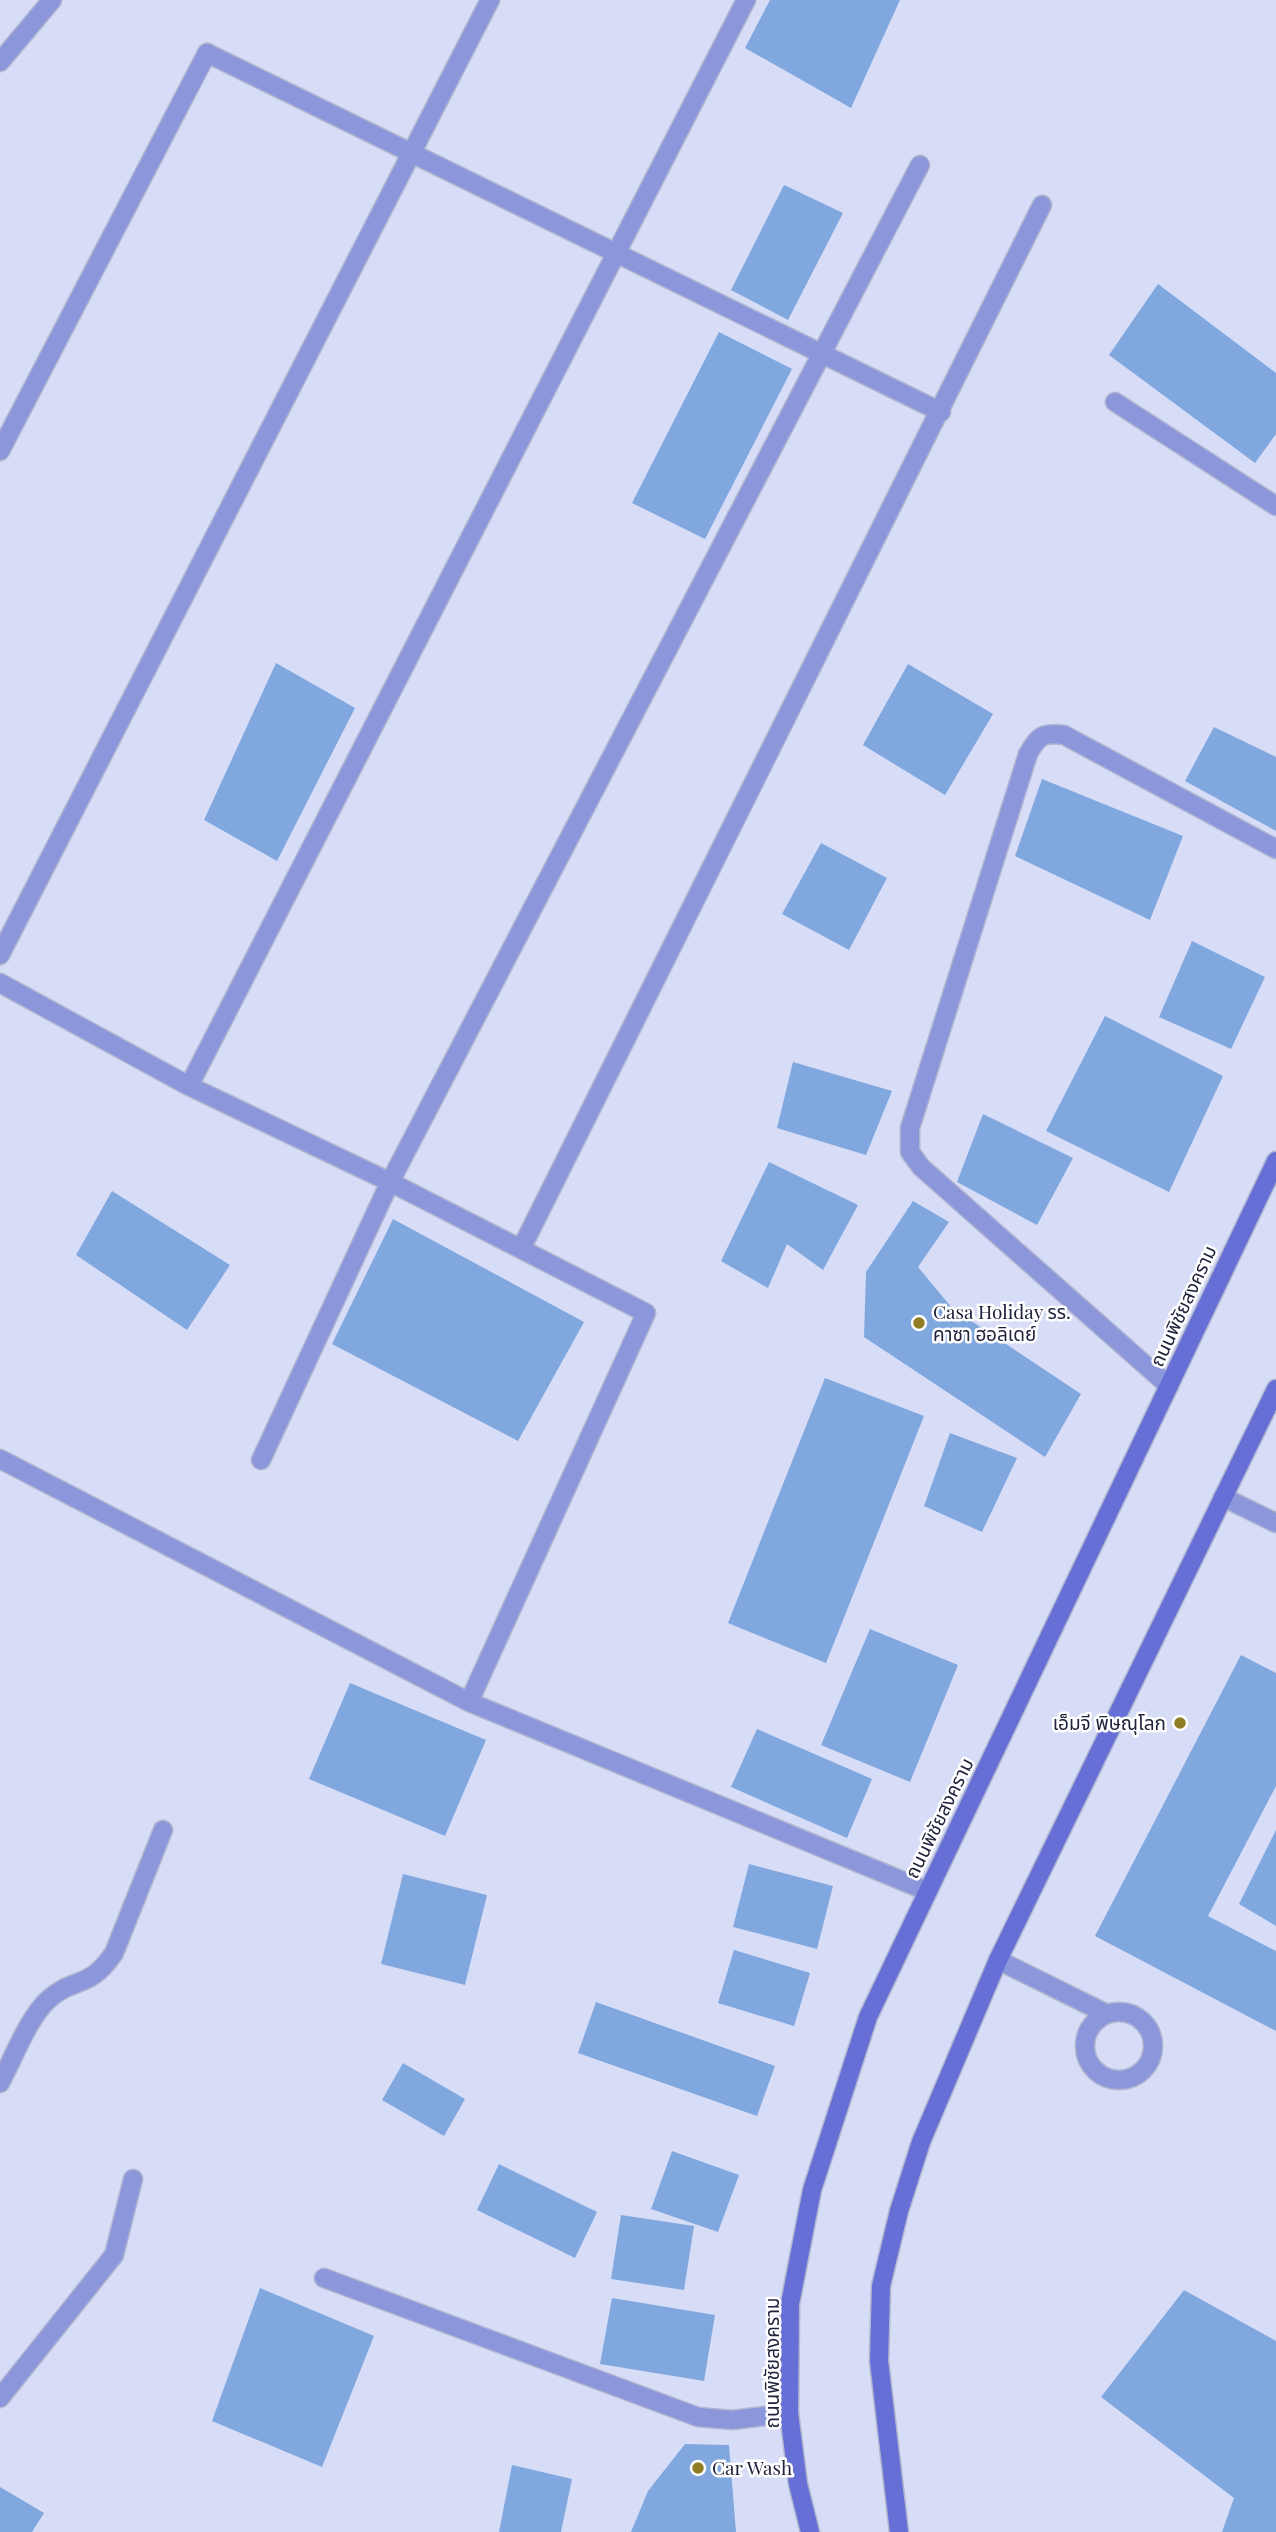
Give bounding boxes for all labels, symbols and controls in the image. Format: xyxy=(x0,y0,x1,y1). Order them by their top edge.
street label: ถนนพิชัยสงคราม xyxy=(1143,1241,1222,1370)
place label: Casa Holiday รร. คาซา ฮอลิเดย์ xyxy=(933,1298,1071,1346)
marker: Casa Holiday รร. คาซา ฮอลิเดย์ xyxy=(911,1315,927,1331)
place label: เอ็มจี พิษณุโลก xyxy=(1053,1709,1166,1735)
marker: เอ็มจี พิษณุโลก xyxy=(1172,1715,1188,1731)
street label: ถนนพิชัยสงคราม xyxy=(898,1753,979,1882)
street label: ถนนพิชัยสงคราม xyxy=(758,2297,784,2429)
place label: Car Wash xyxy=(712,2454,792,2480)
marker: Car Wash xyxy=(690,2460,706,2476)

